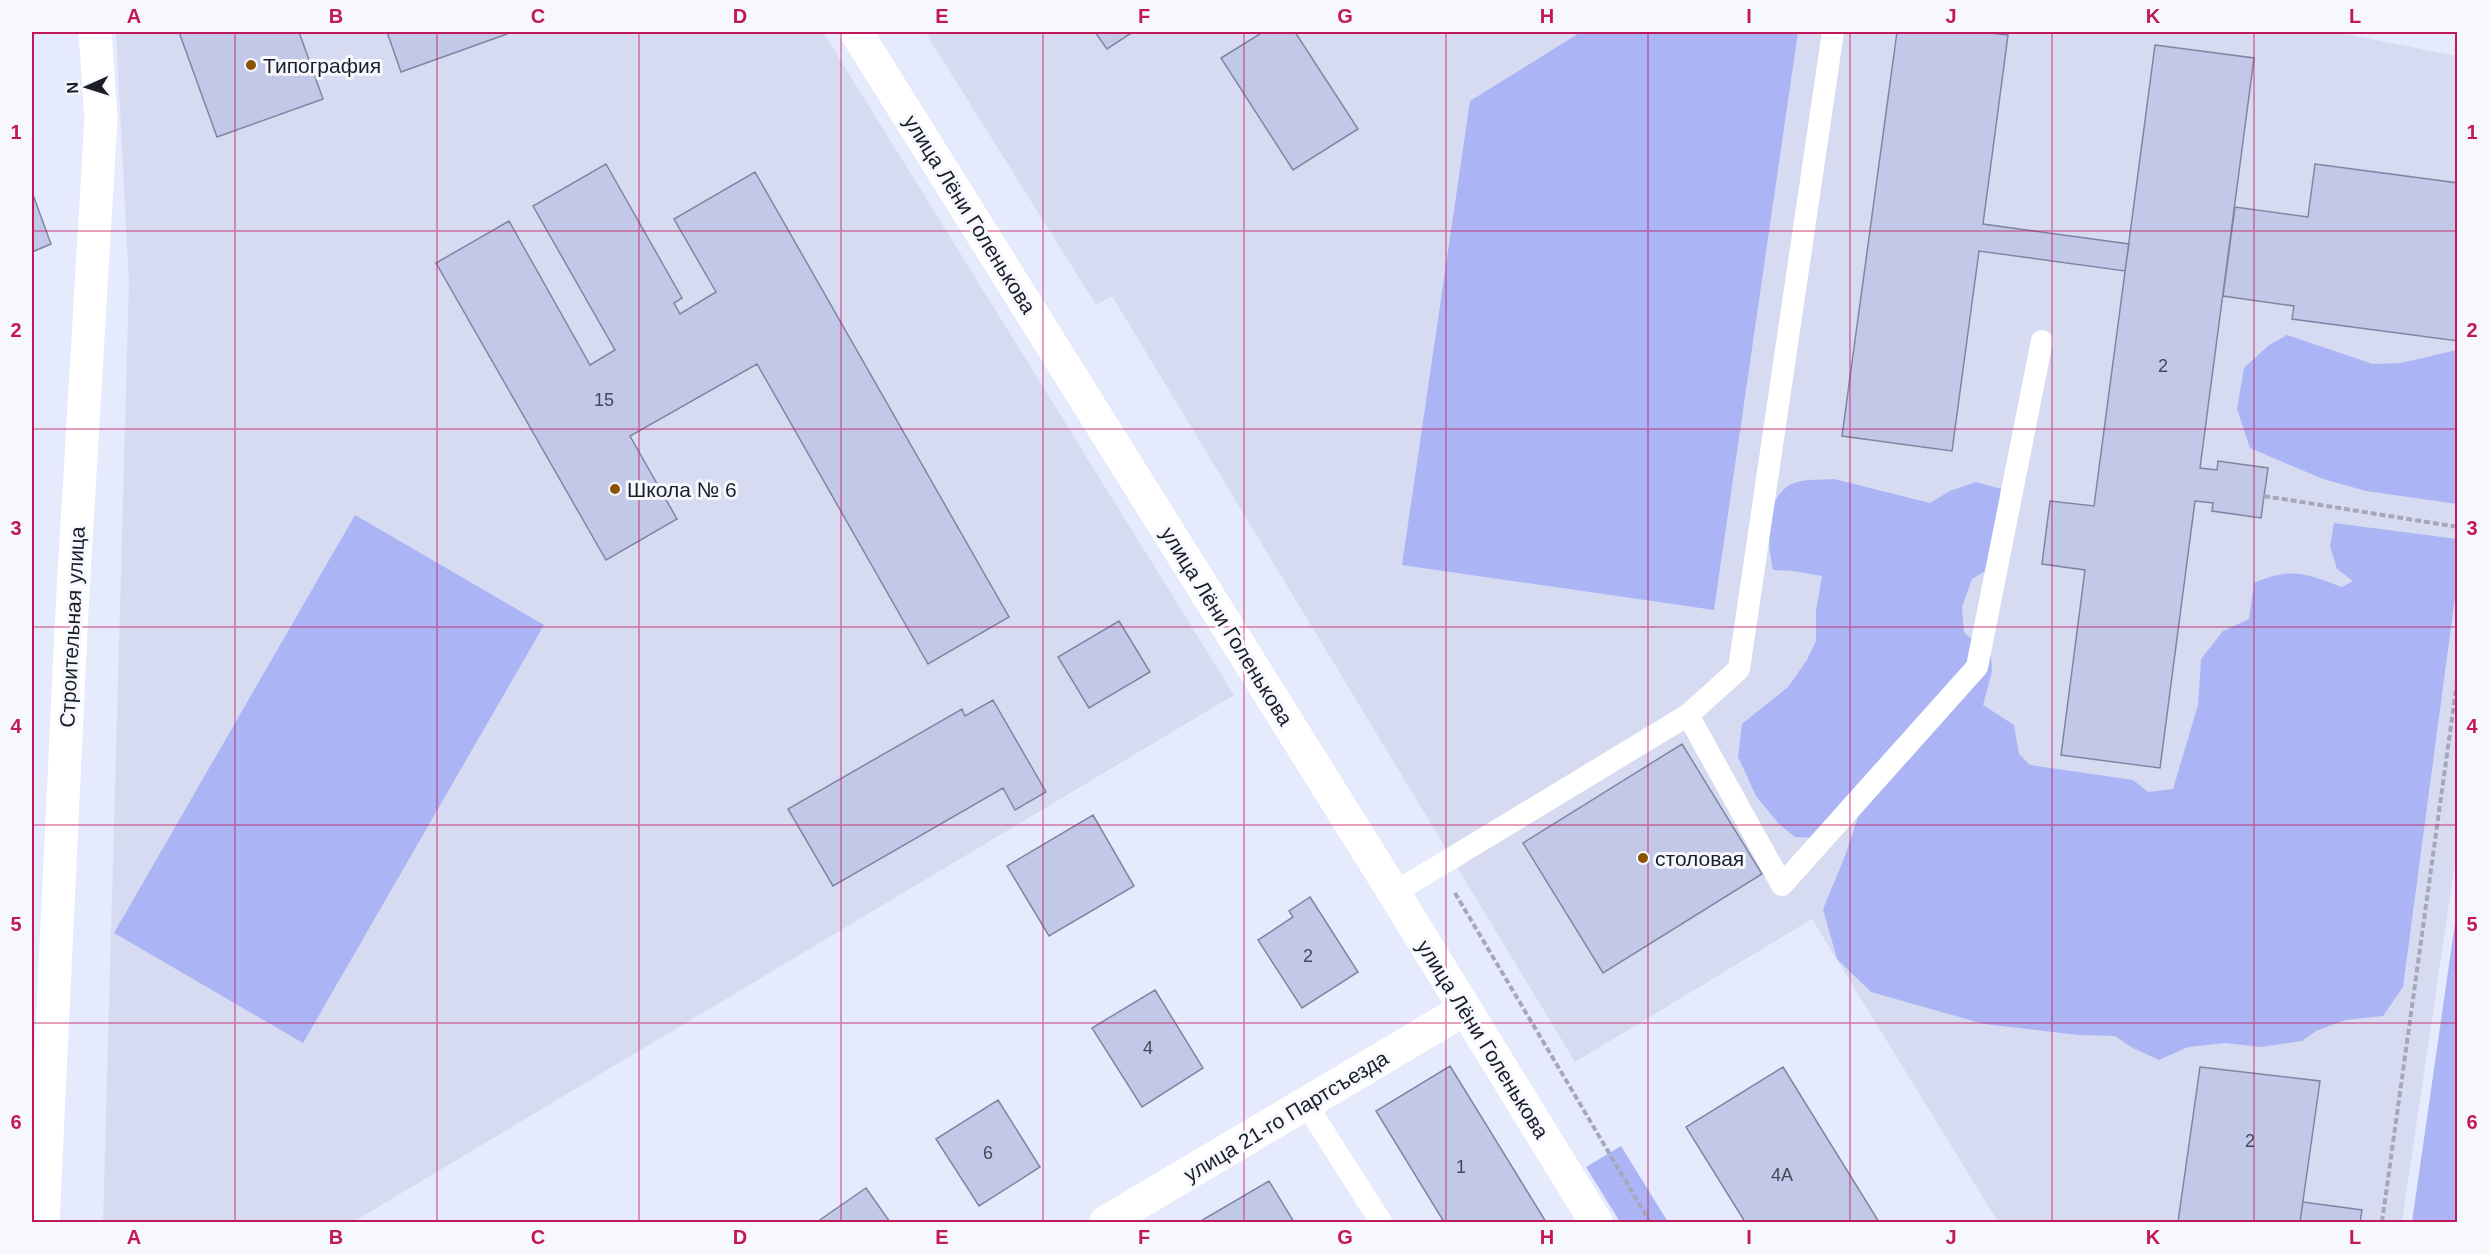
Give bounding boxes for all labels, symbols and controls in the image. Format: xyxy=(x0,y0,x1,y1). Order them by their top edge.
text: A xyxy=(127,5,141,27)
text: B xyxy=(329,5,343,27)
text: C xyxy=(531,5,545,27)
text: D xyxy=(733,5,747,27)
text: E xyxy=(935,5,949,27)
text: F xyxy=(1138,5,1150,27)
text: G xyxy=(1337,5,1353,27)
text: H xyxy=(1540,5,1554,27)
text: I xyxy=(1746,5,1752,27)
text: J xyxy=(1945,5,1957,27)
text: K xyxy=(2146,5,2161,27)
text: L xyxy=(2349,5,2361,27)
place label: Типография xyxy=(263,54,381,77)
north arrow xyxy=(57,57,117,117)
marker: Типография xyxy=(244,58,258,72)
text: N xyxy=(64,82,81,94)
street label: улица Лёни Голенькова xyxy=(899,111,1041,318)
text: 1 xyxy=(10,121,22,143)
text: 1 xyxy=(2466,121,2478,143)
text: 2 xyxy=(10,319,22,341)
text: 2 xyxy=(2466,319,2478,341)
house number: 2 xyxy=(2158,356,2168,376)
house number: 15 xyxy=(594,390,614,410)
place label: Школа № 6 xyxy=(627,478,737,501)
marker: Школа № 6 xyxy=(608,482,622,496)
text: 3 xyxy=(10,517,22,539)
text: 3 xyxy=(2466,517,2478,539)
street label: улица Лёни Голенькова xyxy=(1156,523,1298,730)
street label: Строительная улица xyxy=(55,525,89,728)
text: 4 xyxy=(10,715,22,737)
text: 4 xyxy=(2466,715,2478,737)
place label: столовая xyxy=(1655,847,1744,870)
marker: столовая xyxy=(1636,851,1650,865)
text: 5 xyxy=(10,913,22,935)
text: 5 xyxy=(2466,913,2478,935)
street label: улица Лёни Голенькова xyxy=(1412,936,1554,1143)
house number: 2 xyxy=(1303,946,1313,966)
house number: 4 xyxy=(1143,1038,1153,1058)
street label: улица 21-го Партсъезда xyxy=(1180,1046,1392,1186)
text: 6 xyxy=(10,1111,22,1133)
text: 6 xyxy=(2466,1111,2478,1133)
house number: 2 xyxy=(2245,1131,2255,1151)
house number: 6 xyxy=(983,1143,993,1163)
house number: 1 xyxy=(1456,1157,1466,1177)
house number: 4А xyxy=(1771,1165,1793,1185)
text: A xyxy=(127,1226,141,1248)
text: B xyxy=(329,1226,343,1248)
text: C xyxy=(531,1226,545,1248)
text: D xyxy=(733,1226,747,1248)
text: E xyxy=(935,1226,949,1248)
text: F xyxy=(1138,1226,1150,1248)
text: G xyxy=(1337,1226,1353,1248)
text: H xyxy=(1540,1226,1554,1248)
text: I xyxy=(1746,1226,1752,1248)
text: J xyxy=(1945,1226,1957,1248)
text: K xyxy=(2146,1226,2161,1248)
text: L xyxy=(2349,1226,2361,1248)

